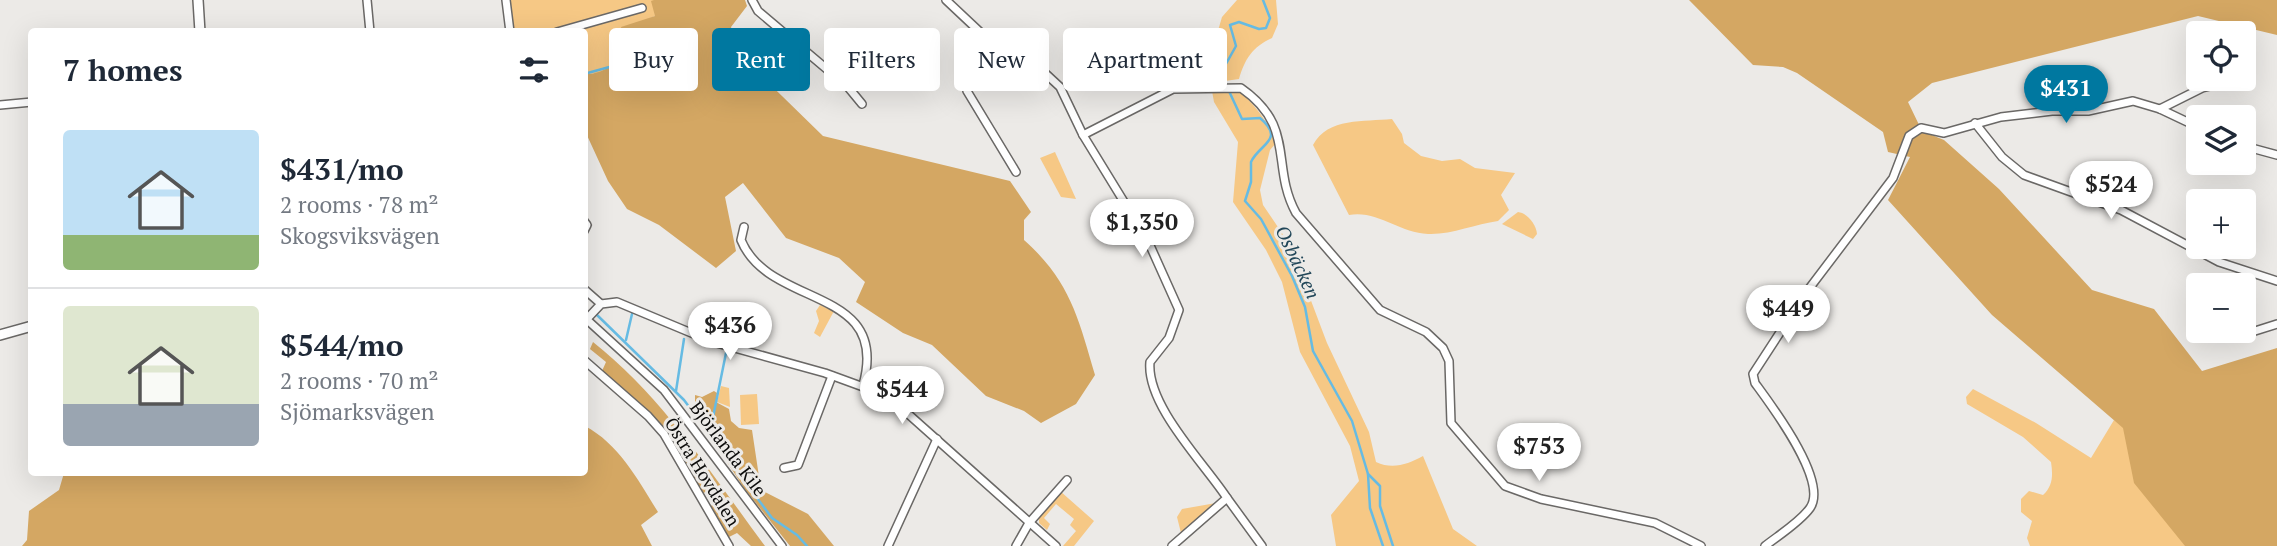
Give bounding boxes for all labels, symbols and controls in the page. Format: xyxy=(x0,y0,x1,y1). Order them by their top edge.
map controls xyxy=(2186,21,2256,343)
button: locate xyxy=(2186,21,2256,91)
chip: Buy xyxy=(609,28,698,91)
chip: Rent xyxy=(712,28,810,91)
chip: Filters xyxy=(824,28,940,91)
chip: New xyxy=(954,28,1049,91)
chip: Apartment xyxy=(1063,28,1227,91)
text: 7 homes xyxy=(63,50,182,90)
icon: filters xyxy=(515,51,553,89)
pin: $431 xyxy=(2025,66,2107,125)
text: $431 xyxy=(2040,72,2092,103)
button: layers xyxy=(2186,105,2256,175)
text: $431/mo xyxy=(280,149,404,189)
icon: home xyxy=(119,158,203,242)
pin: $524 xyxy=(2070,162,2152,221)
text: $524 xyxy=(2085,168,2137,199)
text: 2 rooms · 78 m² xyxy=(280,189,439,220)
button: + xyxy=(2186,189,2256,259)
pin: $1,350 xyxy=(1085,200,1199,259)
text: $1,350 xyxy=(1106,206,1178,237)
text: Skogsviksvägen xyxy=(280,220,440,251)
water label: Osbäcken xyxy=(1271,221,1326,303)
button: − xyxy=(2186,273,2256,343)
pin: $449 xyxy=(1747,286,1829,345)
text: $449 xyxy=(1762,292,1814,323)
pin: $436 xyxy=(689,302,771,362)
text: $436 xyxy=(704,309,756,340)
text: $544/mo xyxy=(280,325,404,365)
icon: home xyxy=(119,334,203,418)
text: 2 rooms · 70 m² xyxy=(280,365,439,396)
pin: $544 xyxy=(861,366,943,426)
text: $544 xyxy=(876,373,928,404)
text: Sjömarksvägen xyxy=(280,396,434,427)
street label: Björlanda Kile xyxy=(685,396,772,501)
street label: Östra Hovdalen xyxy=(660,412,746,531)
pin: $753 xyxy=(1498,424,1580,483)
text: $753 xyxy=(1513,430,1565,461)

